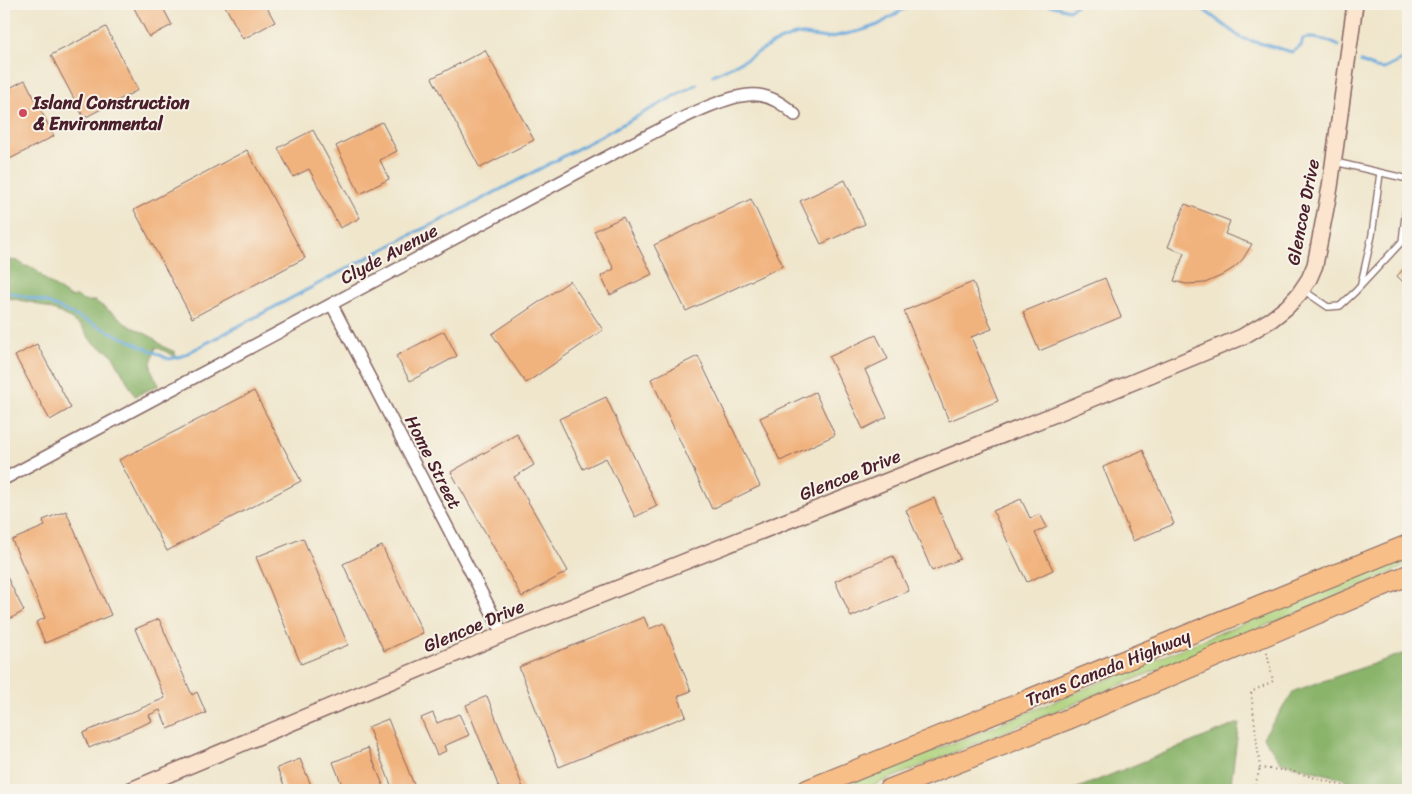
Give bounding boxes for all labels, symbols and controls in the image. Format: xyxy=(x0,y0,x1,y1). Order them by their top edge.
place label: Island Construction & Environmental xyxy=(32,87,190,140)
marker: Island Construction & Environmental xyxy=(17,107,29,119)
street label: Glencoe Drive xyxy=(1277,156,1329,268)
street label: Clyde Avenue xyxy=(334,215,444,293)
street label: Home Street xyxy=(396,409,470,515)
street label: Glencoe Drive xyxy=(794,440,906,510)
street label: Glencoe Drive xyxy=(418,590,530,662)
street label: Trans Canada Highway xyxy=(1021,620,1196,716)

